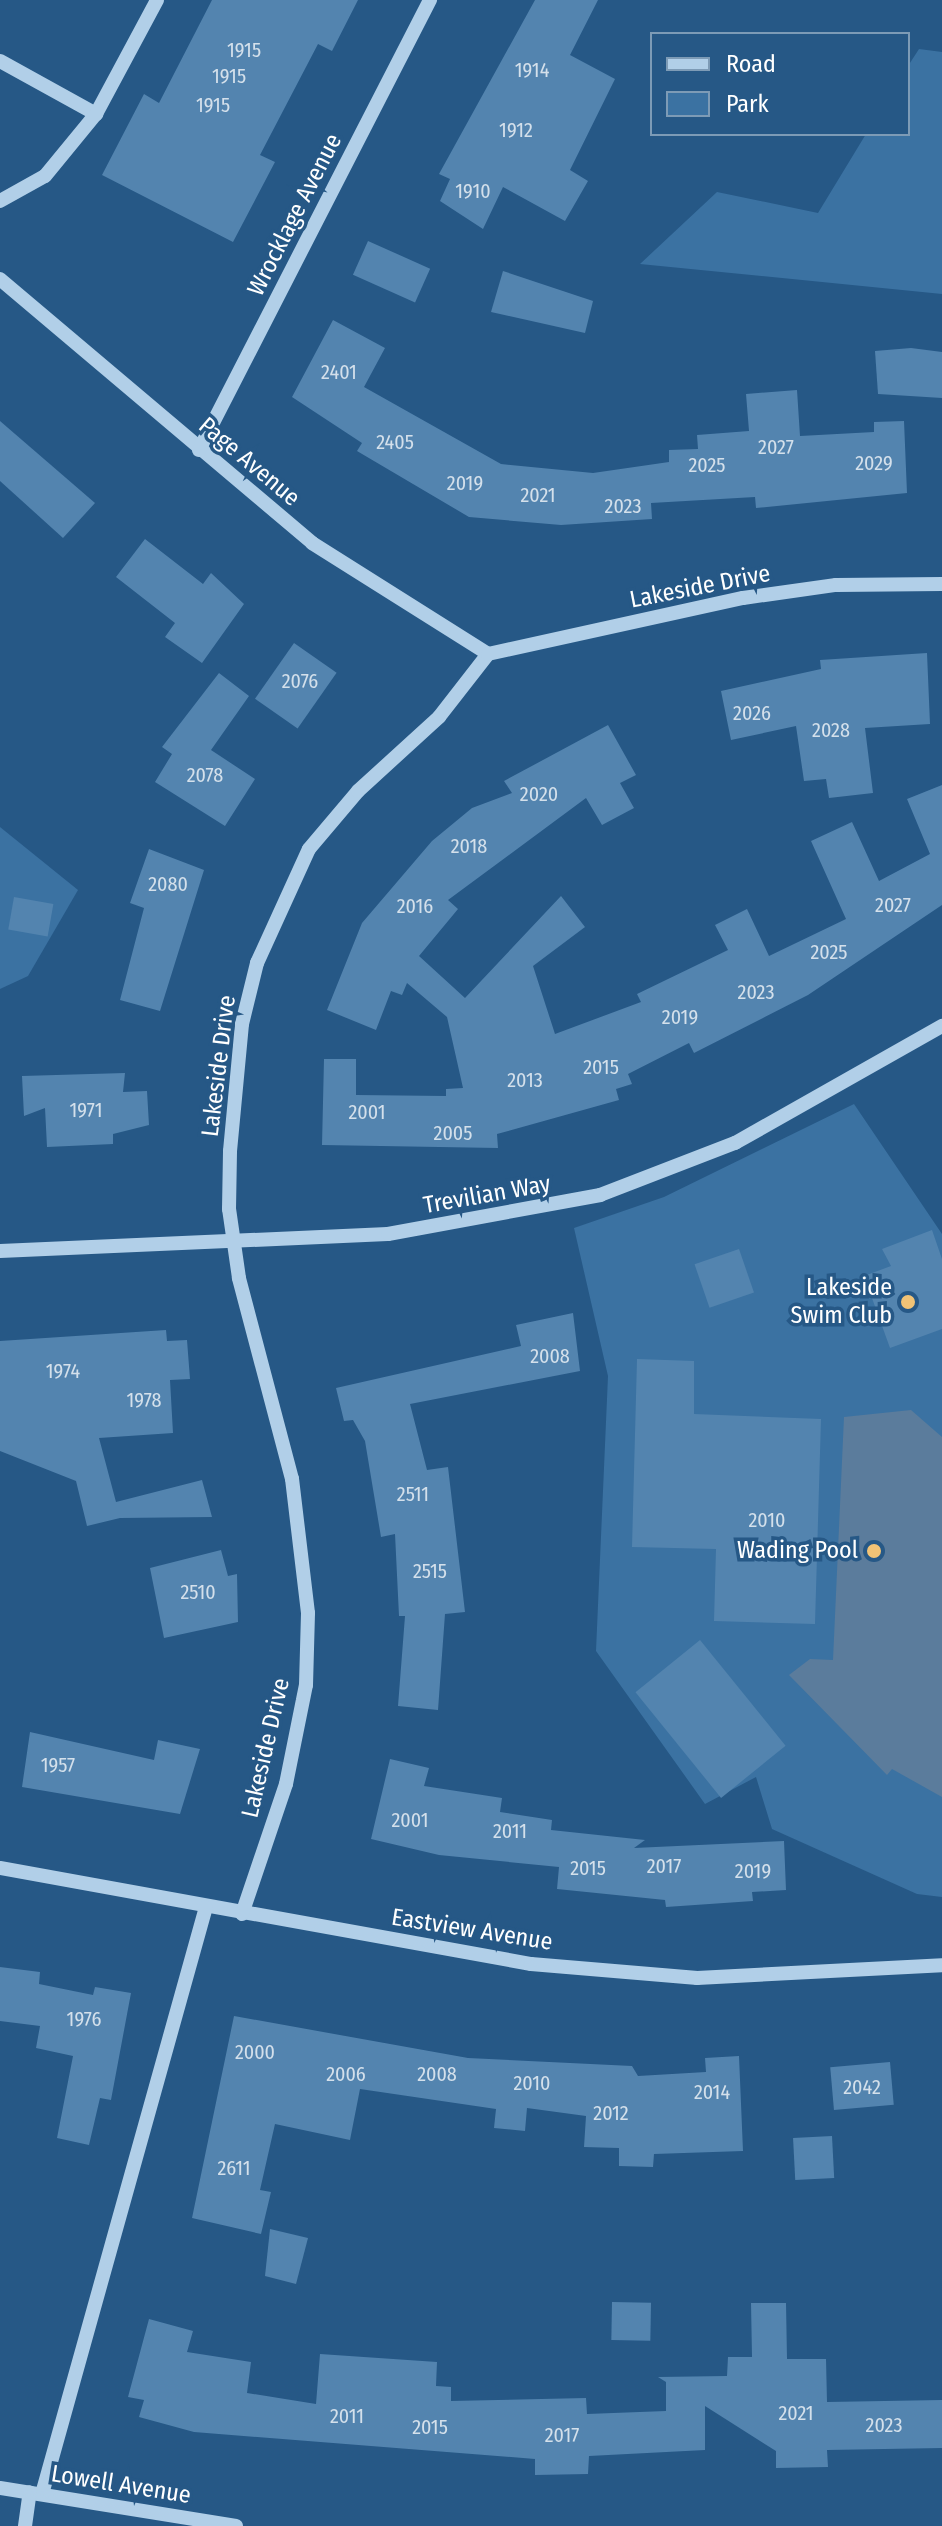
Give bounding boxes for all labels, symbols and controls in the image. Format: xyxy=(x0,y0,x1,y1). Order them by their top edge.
legend xyxy=(650,32,910,136)
house number: 1915 xyxy=(227,38,261,62)
text: Road xyxy=(726,50,776,78)
house number: 1914 xyxy=(515,58,549,82)
house number: 1915 xyxy=(212,64,246,88)
text: Park xyxy=(726,90,769,118)
house number: 1915 xyxy=(196,93,230,117)
house number: 1912 xyxy=(499,118,533,142)
street label: Wrocklage Avenue xyxy=(242,129,348,301)
house number: 1910 xyxy=(455,179,491,203)
house number: 2401 xyxy=(321,360,357,384)
street label: Page Avenue xyxy=(193,411,305,513)
house number: 2405 xyxy=(376,430,414,454)
house number: 2027 xyxy=(758,435,794,459)
house number: 2029 xyxy=(855,451,893,475)
house number: 2025 xyxy=(688,453,726,477)
house number: 2019 xyxy=(447,471,483,495)
house number: 2021 xyxy=(520,483,556,507)
house number: 2023 xyxy=(605,494,641,518)
street label: Lakeside Drive xyxy=(627,559,773,615)
house number: 2076 xyxy=(282,669,318,693)
house number: 2026 xyxy=(733,701,771,725)
house number: 2028 xyxy=(812,718,850,742)
house number: 2078 xyxy=(187,763,223,787)
house number: 2020 xyxy=(520,782,558,806)
house number: 2018 xyxy=(451,834,487,858)
house number: 2080 xyxy=(148,872,188,896)
house number: 2027 xyxy=(875,893,911,917)
house number: 2016 xyxy=(397,894,433,918)
house number: 2025 xyxy=(810,940,848,964)
house number: 2023 xyxy=(738,980,774,1004)
street label: Lakeside Drive xyxy=(196,994,242,1138)
house number: 2019 xyxy=(662,1005,698,1029)
house number: 2015 xyxy=(583,1055,619,1079)
house number: 2013 xyxy=(507,1068,543,1092)
house number: 1971 xyxy=(70,1098,102,1122)
house number: 2001 xyxy=(349,1100,385,1124)
house number: 2005 xyxy=(434,1121,472,1145)
street label: Trevilian Way xyxy=(421,1170,553,1220)
place label: Lakeside Swim Club xyxy=(791,1274,892,1330)
marker: Lakeside Swim Club xyxy=(899,1293,917,1311)
house number: 2008 xyxy=(530,1344,570,1368)
house number: 1974 xyxy=(46,1359,80,1383)
house number: 1978 xyxy=(127,1388,161,1412)
house number: 2511 xyxy=(397,1482,429,1506)
house number: 2010 xyxy=(749,1508,785,1532)
place label: Wading Pool xyxy=(737,1537,858,1565)
marker: Wading Pool xyxy=(865,1542,883,1560)
house number: 2515 xyxy=(413,1559,447,1583)
house number: 2510 xyxy=(180,1580,216,1604)
street label: Lakeside Drive xyxy=(236,1675,296,1821)
house number: 1957 xyxy=(41,1753,75,1777)
house number: 2001 xyxy=(392,1808,428,1832)
house number: 2011 xyxy=(493,1819,527,1843)
house number: 2017 xyxy=(647,1854,681,1878)
house number: 2015 xyxy=(570,1856,606,1880)
house number: 2019 xyxy=(735,1859,771,1883)
street label: Eastview Avenue xyxy=(389,1903,555,1957)
house number: 1976 xyxy=(67,2007,101,2031)
house number: 2000 xyxy=(235,2040,275,2064)
house number: 2006 xyxy=(326,2062,366,2086)
house number: 2008 xyxy=(417,2062,457,2086)
house number: 2010 xyxy=(514,2071,550,2095)
house number: 2042 xyxy=(843,2075,881,2099)
house number: 2014 xyxy=(694,2080,730,2104)
house number: 2012 xyxy=(593,2101,629,2125)
house number: 2611 xyxy=(217,2156,251,2180)
house number: 2021 xyxy=(778,2401,814,2425)
house number: 2011 xyxy=(330,2404,364,2428)
house number: 2023 xyxy=(866,2413,902,2437)
house number: 2015 xyxy=(412,2415,448,2439)
house number: 2017 xyxy=(545,2423,579,2447)
street label: Lowell Avenue xyxy=(49,2460,193,2510)

